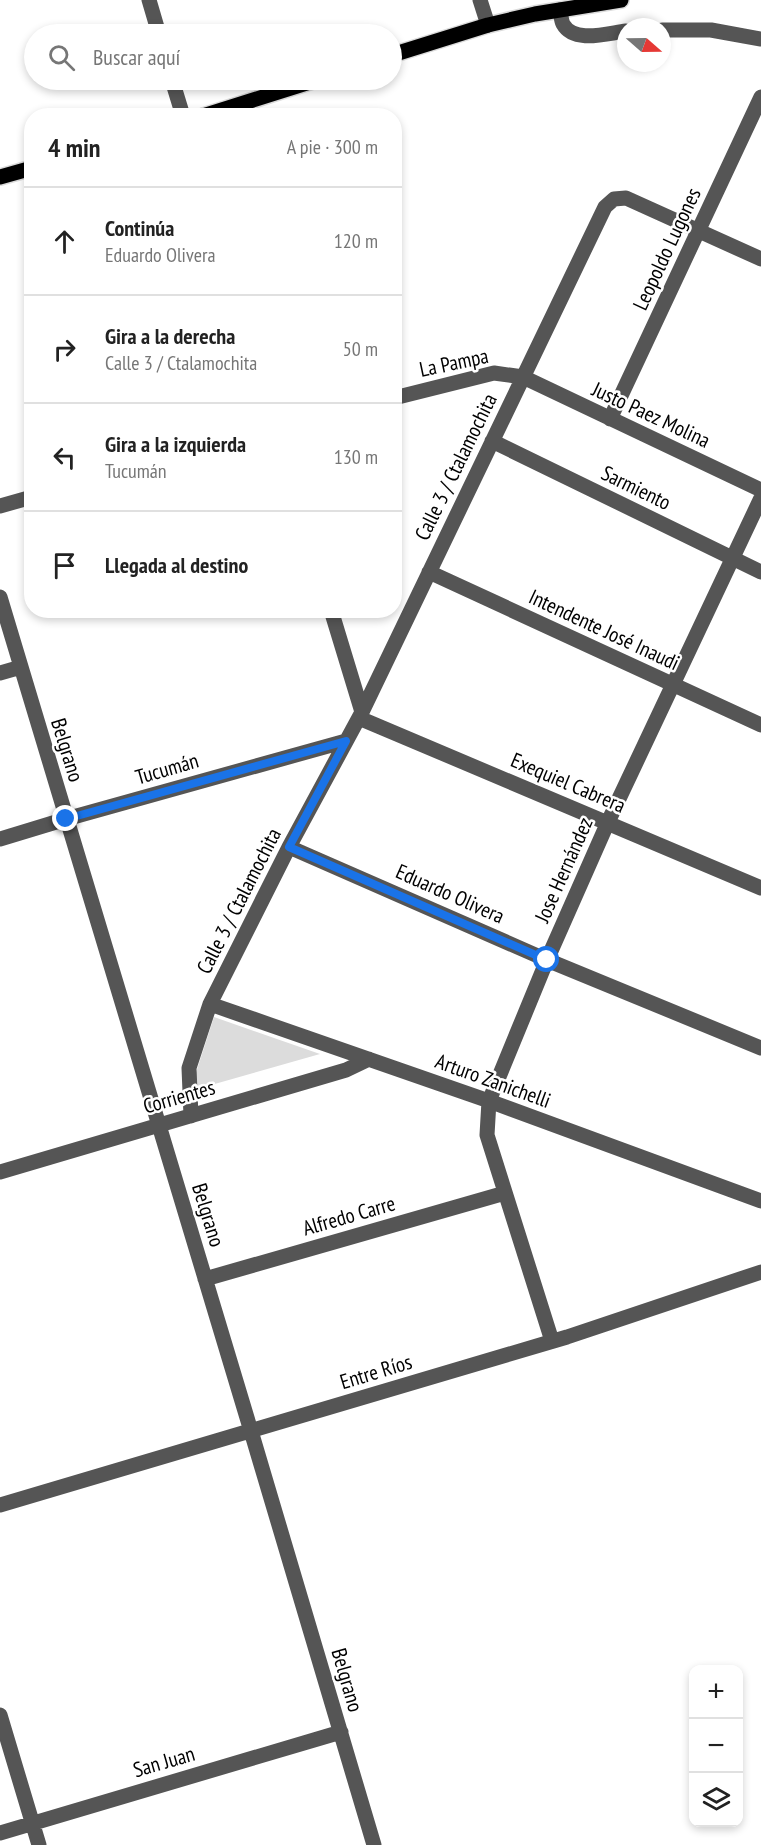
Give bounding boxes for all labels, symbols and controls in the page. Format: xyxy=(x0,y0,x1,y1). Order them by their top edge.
north arrow xyxy=(617,18,671,72)
search box xyxy=(24,24,402,90)
icon: search xyxy=(45,41,78,74)
text: Buscar aquí xyxy=(93,43,180,71)
text: 4 min xyxy=(48,131,101,164)
text: A pie · 300 m xyxy=(287,134,378,160)
street label: Leopoldo Lugones xyxy=(626,183,707,314)
text: Continúa xyxy=(105,214,174,242)
icon: ahead xyxy=(48,225,81,258)
text: 120 m xyxy=(334,228,378,254)
text: Eduardo Olivera xyxy=(105,242,215,268)
text: Gira a la derecha xyxy=(105,322,235,350)
icon: right xyxy=(48,333,81,366)
text: 50 m xyxy=(343,336,378,362)
street label: La Pampa xyxy=(417,342,491,383)
text: Calle 3 / Ctalamochita xyxy=(105,350,257,376)
street label: Justo Paez Molina xyxy=(587,375,715,454)
street label: Calle 3 / Ctalamochita xyxy=(408,389,503,545)
text: Gira a la izquierda xyxy=(105,430,246,458)
icon: left xyxy=(48,441,81,474)
text: 130 m xyxy=(334,444,378,470)
text: Tucumán xyxy=(105,458,167,484)
street label: Sarmiento xyxy=(597,459,675,516)
icon: arrive xyxy=(48,549,81,582)
text: Llegada al destino xyxy=(105,551,248,579)
street label: Intendente José Inaudi xyxy=(525,583,684,676)
street label: Belgrano xyxy=(45,715,90,785)
street label: Exequiel Cabrera xyxy=(507,746,630,819)
street label: Tucumán xyxy=(132,747,202,790)
route end xyxy=(52,805,78,831)
street label: Jose Hernández xyxy=(528,813,599,927)
street label: Calle 3 / Ctalamochita xyxy=(190,823,287,978)
street label: Eduardo Olivera xyxy=(392,858,509,929)
route start xyxy=(533,946,559,972)
street label: Arturo Zanichelli xyxy=(432,1047,555,1114)
street label: Corrientes xyxy=(140,1073,218,1120)
street label: Belgrano xyxy=(186,1180,231,1250)
street label: Alfredo Carre xyxy=(299,1189,398,1242)
street label: Entre Ríos xyxy=(337,1348,415,1395)
street label: Belgrano xyxy=(326,1645,369,1715)
map controls xyxy=(689,1665,743,1827)
button: + xyxy=(689,1665,743,1719)
button: − xyxy=(689,1719,743,1773)
street label: San Juan xyxy=(130,1740,198,1783)
button: layers xyxy=(689,1773,743,1827)

